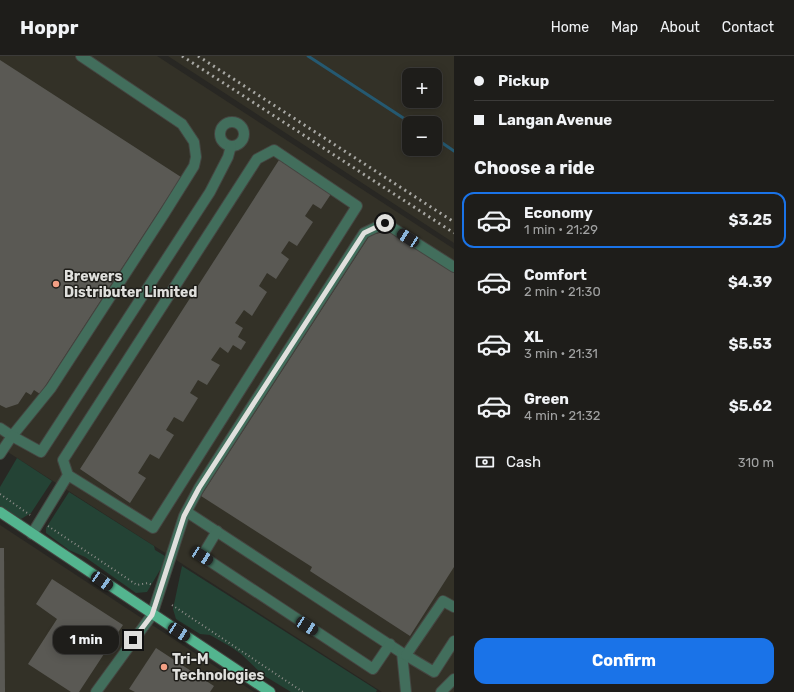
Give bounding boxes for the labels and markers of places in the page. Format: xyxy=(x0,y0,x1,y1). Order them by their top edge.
place label: Brewers Distributer Limited xyxy=(64,268,197,301)
marker: Brewers Distributer Limited xyxy=(51,279,61,289)
place label: Tri-M Technologies xyxy=(172,651,265,684)
marker: Tri-M Technologies xyxy=(159,662,169,672)

